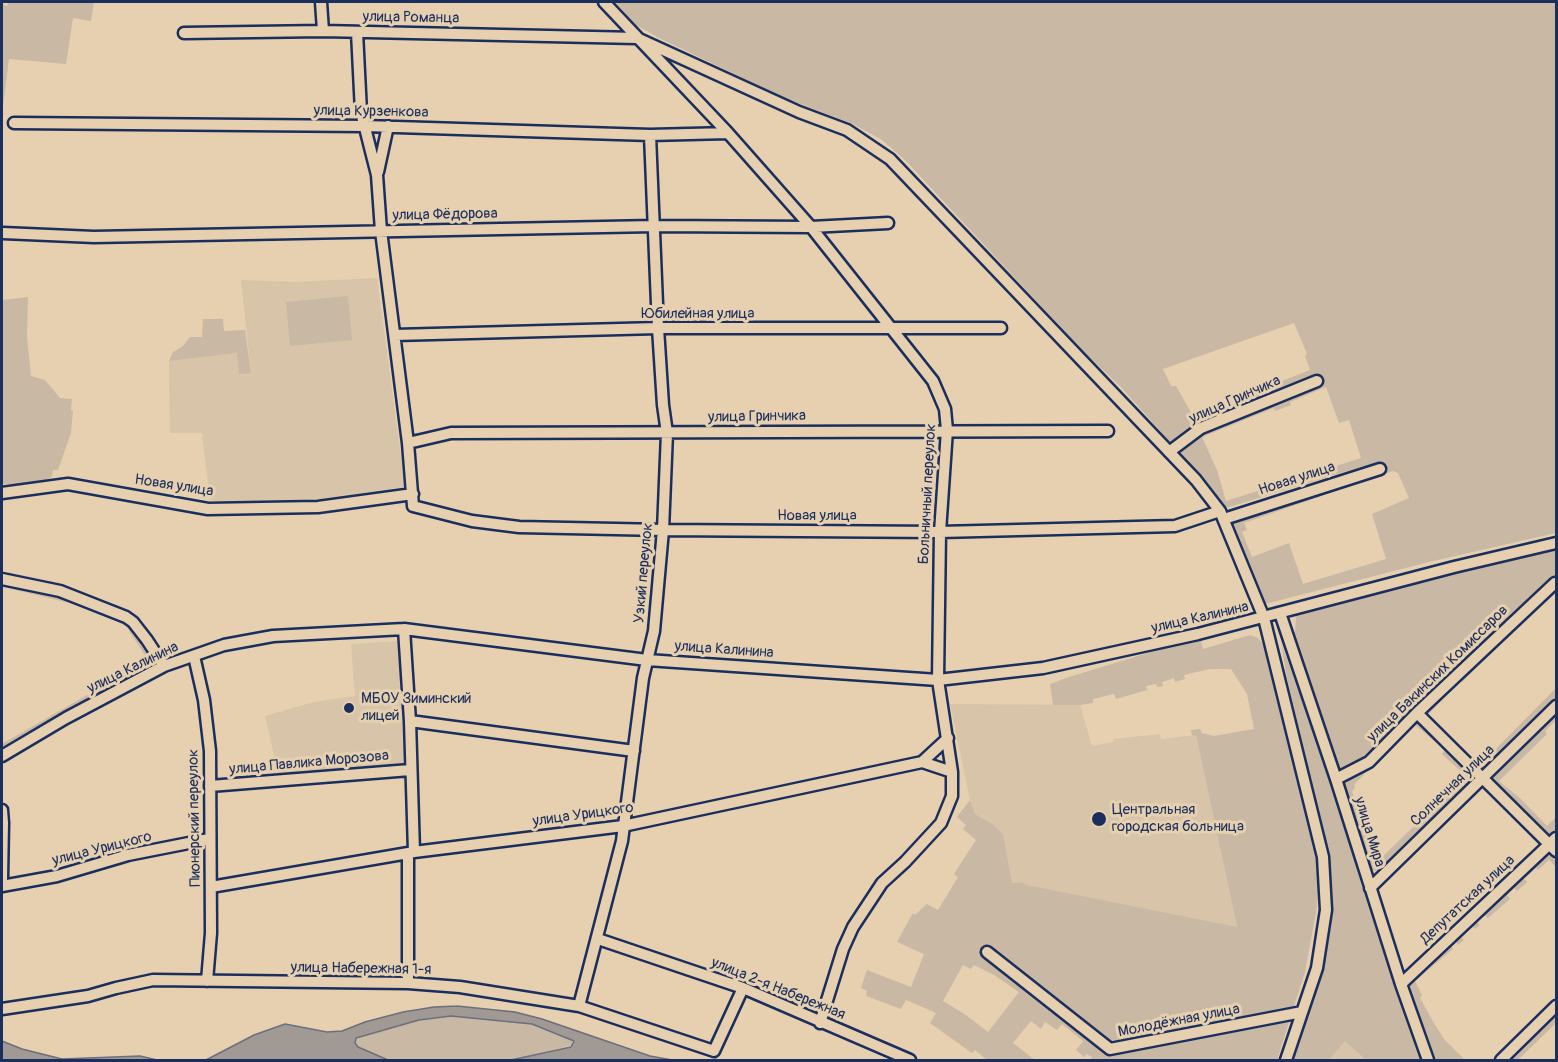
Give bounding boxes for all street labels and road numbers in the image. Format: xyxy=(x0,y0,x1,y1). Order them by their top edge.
street label: улица Романца xyxy=(362,8,460,28)
street label: улица Курзенкова xyxy=(313,102,429,122)
street label: улица Фёдорова xyxy=(392,205,498,225)
street label: Юбилейная улица xyxy=(642,305,754,323)
street label: улица Гринчика xyxy=(1187,372,1283,428)
street label: улица Гринчика xyxy=(708,407,806,427)
street label: Больничный переулок xyxy=(915,423,941,565)
street label: Новая улица xyxy=(1256,458,1338,500)
street label: Новая улица xyxy=(133,471,215,501)
street label: Новая улица xyxy=(777,507,857,525)
street label: Узкий переулок xyxy=(631,522,657,624)
street label: улица Калинина xyxy=(1150,598,1250,638)
street label: улица Бакинских Комиссаров xyxy=(1364,602,1512,746)
street label: улица Калинина xyxy=(84,638,182,698)
street label: улица Калинина xyxy=(674,638,774,662)
street label: Солнечная улица xyxy=(1407,741,1499,831)
street label: улица Павлика Морозова xyxy=(228,747,390,779)
street label: Пионерский переулок xyxy=(185,749,205,887)
street label: улица Мира xyxy=(1350,795,1388,869)
street label: улица Урицкого xyxy=(531,799,635,831)
street label: улица Урицкого xyxy=(50,828,154,870)
street label: Депутатская улица xyxy=(1417,852,1519,948)
street label: улица 2-я Набережная xyxy=(708,954,848,1024)
street label: улица Набережная 1-я xyxy=(290,959,432,979)
street label: Молодёжная улица xyxy=(1117,1000,1241,1042)

